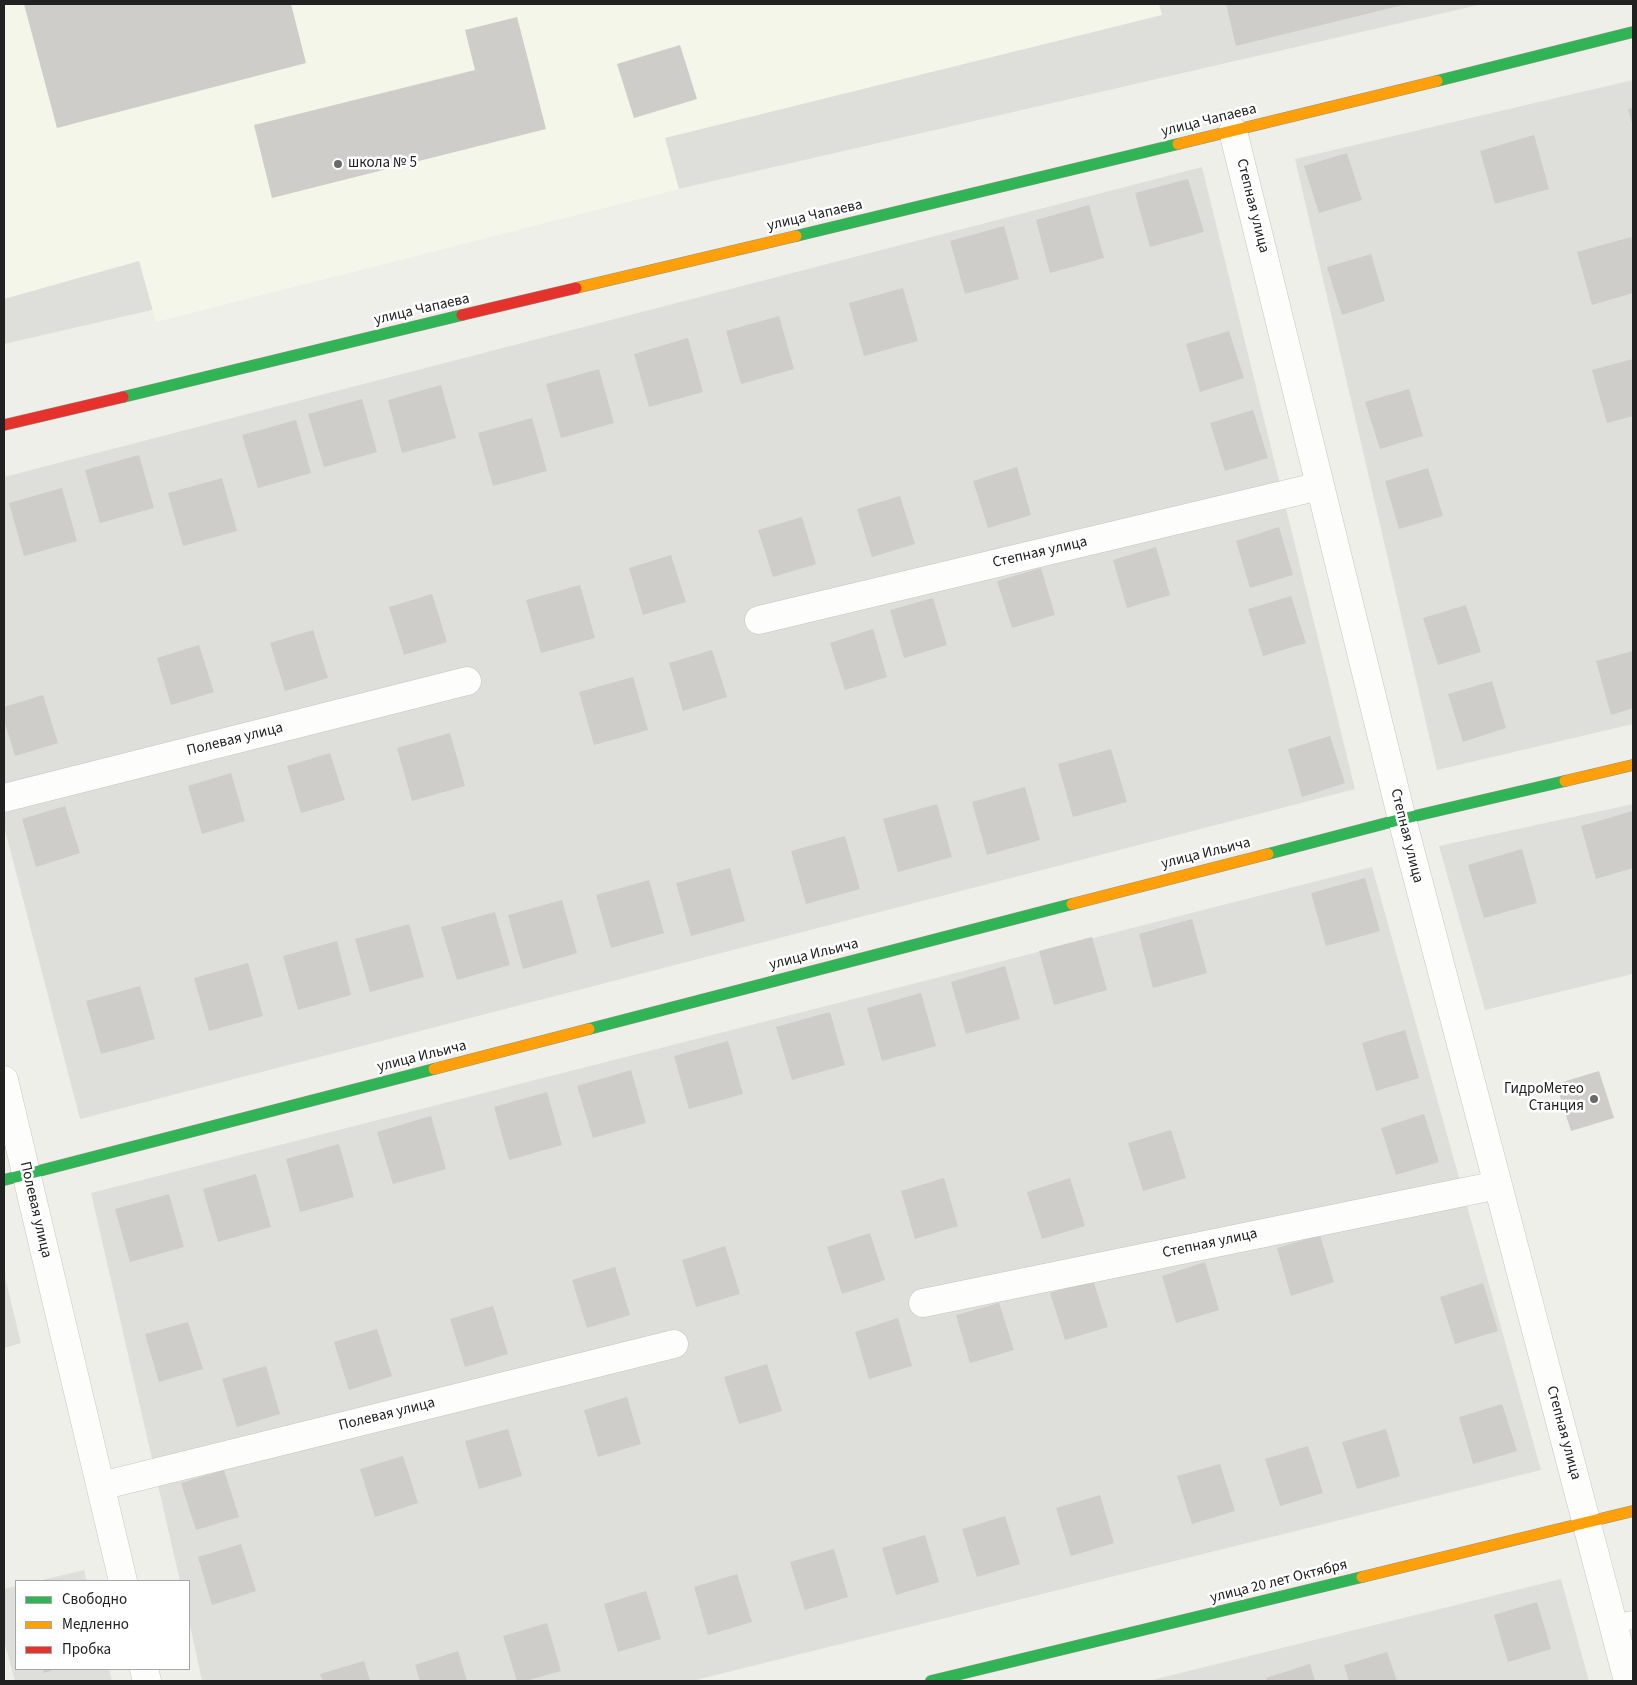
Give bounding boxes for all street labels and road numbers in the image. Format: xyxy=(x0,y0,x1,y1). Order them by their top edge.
street label: улица Чапаева xyxy=(1160,100,1258,142)
street label: Степная улица xyxy=(1232,157,1272,255)
street label: улица Чапаева xyxy=(766,196,864,236)
street label: улица Чапаева xyxy=(373,290,471,330)
street label: Степная улица xyxy=(991,533,1089,573)
street label: Полевая улица xyxy=(185,719,285,761)
street label: Степная улица xyxy=(1386,787,1426,885)
street label: улица Ильича xyxy=(1160,834,1252,874)
street label: улица Ильича xyxy=(768,935,860,975)
street label: улица Ильича xyxy=(376,1037,468,1077)
street label: Полевая улица xyxy=(15,1160,55,1260)
street label: Степная улица xyxy=(1161,1225,1259,1263)
street label: Степная улица xyxy=(1542,1384,1584,1482)
street label: Полевая улица xyxy=(337,1394,437,1436)
street label: улица 20 лет Октября xyxy=(1209,1556,1349,1608)

